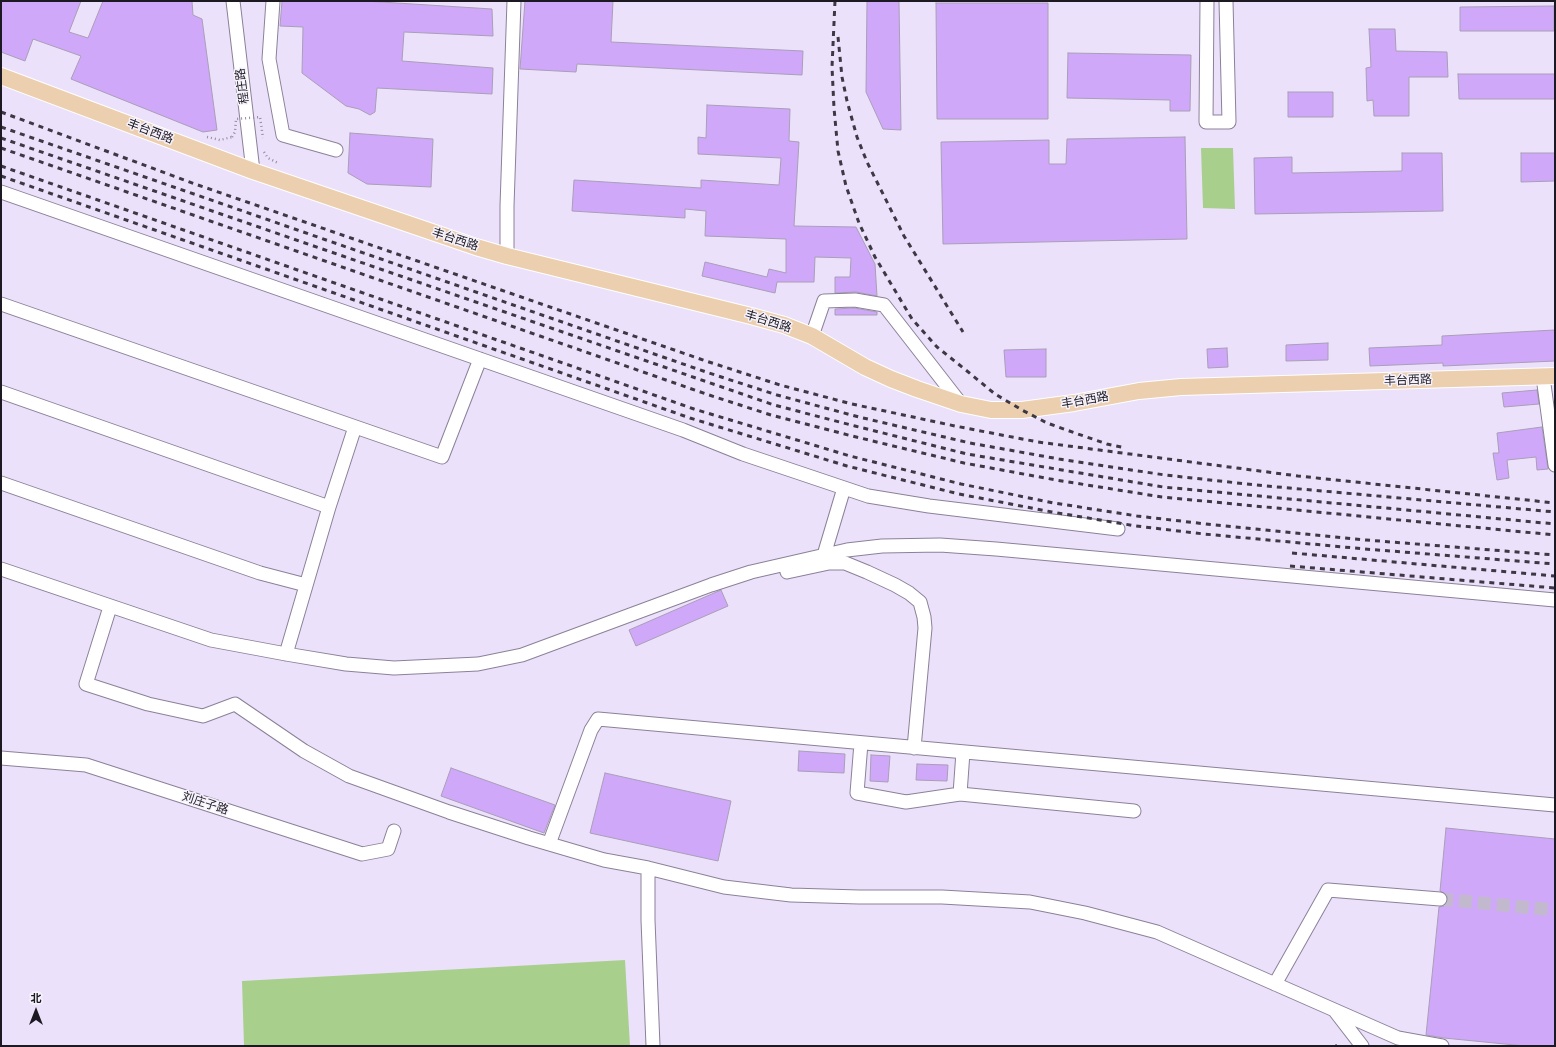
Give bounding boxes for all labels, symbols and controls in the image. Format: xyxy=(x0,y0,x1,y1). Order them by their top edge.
street label: 程庄路 xyxy=(234,67,252,105)
street label: 丰台西路 xyxy=(125,117,175,147)
street label: 丰台西路 xyxy=(430,226,480,254)
street label: 丰台西路 xyxy=(743,308,793,336)
street label: 丰台西路 xyxy=(1384,373,1432,389)
street label: 丰台西路 xyxy=(1060,390,1110,412)
street label: 刘庄子路 xyxy=(180,790,230,818)
north arrow xyxy=(16,991,56,1031)
text: 北 xyxy=(31,992,42,1005)

